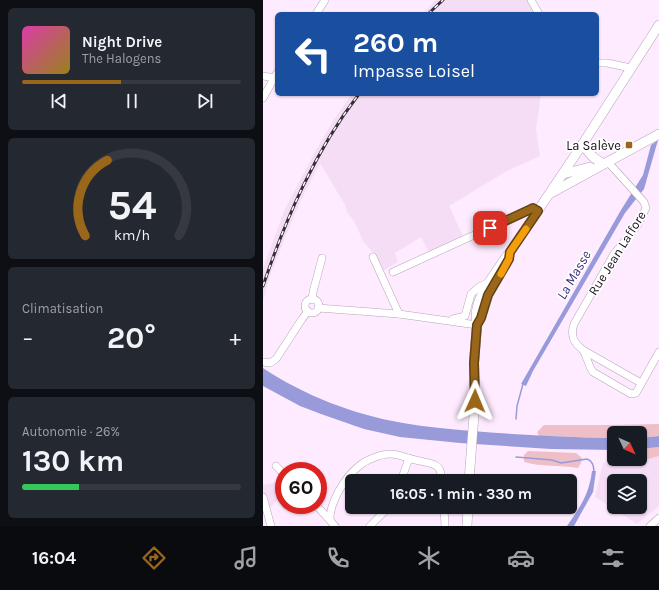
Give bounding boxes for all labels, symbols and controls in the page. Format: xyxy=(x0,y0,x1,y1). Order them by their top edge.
text: 260 m xyxy=(353,26,438,59)
icon: left xyxy=(287,28,339,80)
text: Night Drive xyxy=(82,33,162,51)
text: The Halogens xyxy=(82,51,161,66)
text: Impasse Loisel xyxy=(353,60,475,82)
icon: previous xyxy=(48,90,70,112)
icon: pause xyxy=(121,90,143,112)
icon: next xyxy=(194,90,216,112)
place label: La Salève xyxy=(566,138,621,153)
marker: La Salève xyxy=(624,140,634,150)
text: 54 xyxy=(107,181,156,229)
street label: Rue Jean Laffore xyxy=(585,208,649,298)
pin xyxy=(473,211,507,245)
icon: arrive xyxy=(479,217,501,239)
text: km/h xyxy=(113,227,150,244)
water label: La Masse xyxy=(553,247,595,302)
text: Climatisation xyxy=(22,301,103,316)
text: 20° xyxy=(107,320,156,356)
text: − xyxy=(22,325,34,351)
text: + xyxy=(229,325,241,351)
position arrow xyxy=(454,380,496,422)
text: Autonomie · 26% xyxy=(22,424,120,439)
north arrow xyxy=(607,426,647,466)
map controls xyxy=(607,426,647,514)
text: 130 km xyxy=(22,443,124,479)
speed limit sign: 60 xyxy=(275,462,327,514)
button: layers xyxy=(607,474,647,514)
text: 16:05 · 1 min · 330 m xyxy=(390,485,532,503)
icon: directions xyxy=(140,544,168,572)
icon: music xyxy=(232,544,260,572)
icon: phone xyxy=(324,544,352,572)
icon: climate xyxy=(415,544,443,572)
icon: car xyxy=(507,544,535,572)
icon: filters xyxy=(599,544,627,572)
text: 16:04 xyxy=(32,547,76,569)

